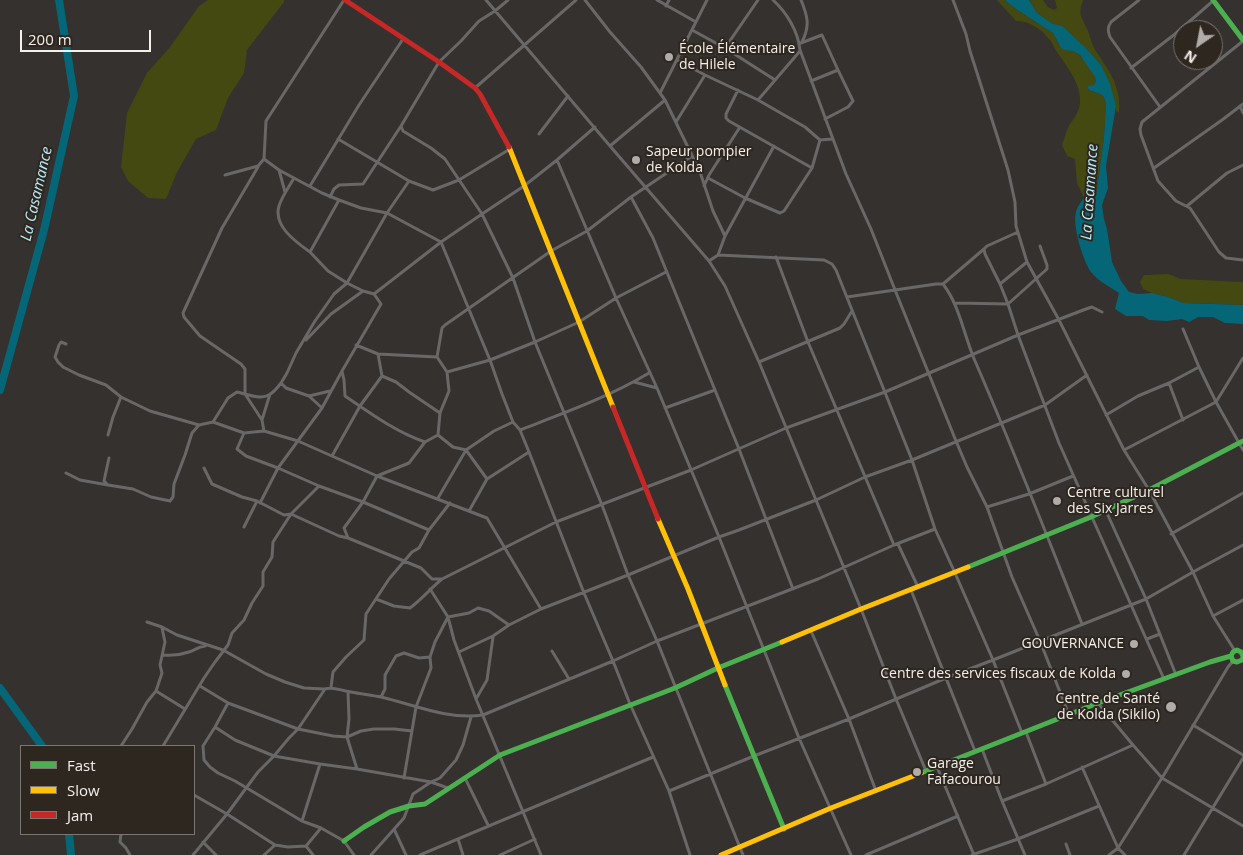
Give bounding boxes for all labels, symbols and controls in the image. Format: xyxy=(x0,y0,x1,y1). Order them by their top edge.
scale bar xyxy=(22,20,154,52)
north arrow xyxy=(1173,20,1223,70)
text: 200 m xyxy=(28,29,72,49)
place label: École Élémentaire de Hilele xyxy=(679,41,795,74)
text: N xyxy=(1180,46,1200,68)
marker: École Élémentaire de Hilele xyxy=(663,51,675,63)
water label: La Casamance xyxy=(1078,143,1102,241)
place label: Sapeur pompier de Kolda xyxy=(646,144,751,176)
water label: La Casamance xyxy=(17,145,57,243)
marker: Sapeur pompier de Kolda xyxy=(630,154,642,166)
place label: Centre culturel des Six Jarres xyxy=(1067,485,1164,518)
marker: Centre culturel des Six Jarres xyxy=(1051,495,1063,507)
place label: GOUVERNANCE xyxy=(1021,636,1124,652)
marker: GOUVERNANCE xyxy=(1128,638,1140,650)
place label: Centre des services fiscaux de Kolda xyxy=(880,666,1116,682)
marker: Centre des services fiscaux de Kolda xyxy=(1120,668,1132,680)
place label: Centre de Santé de Kolda (Sikilo) xyxy=(1056,691,1160,724)
marker: Centre de Santé de Kolda (Sikilo) xyxy=(1164,700,1178,714)
legend xyxy=(20,745,195,835)
text: Fast xyxy=(67,755,96,775)
place label: Garage Fafacourou xyxy=(927,756,1001,789)
marker: Garage Fafacourou xyxy=(911,766,923,778)
text: Slow xyxy=(67,780,100,800)
text: Jam xyxy=(67,805,93,825)

